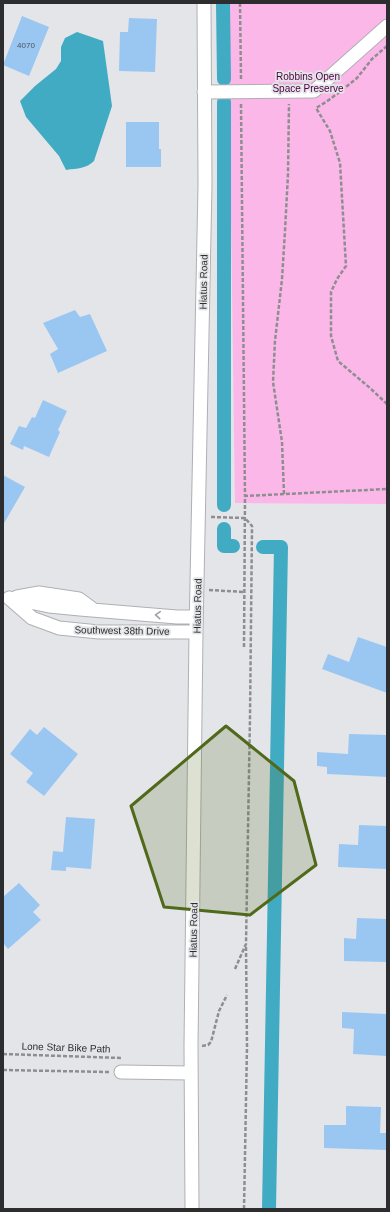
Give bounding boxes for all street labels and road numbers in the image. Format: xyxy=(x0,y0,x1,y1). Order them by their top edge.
street label: Hiatus Road xyxy=(198,254,209,310)
street label: Hiatus Road xyxy=(192,578,203,634)
street label: Southwest 38th Drive xyxy=(74,624,170,637)
street label: Hiatus Road xyxy=(188,902,199,958)
street label: Lone Star Bike Path xyxy=(21,1040,111,1055)

